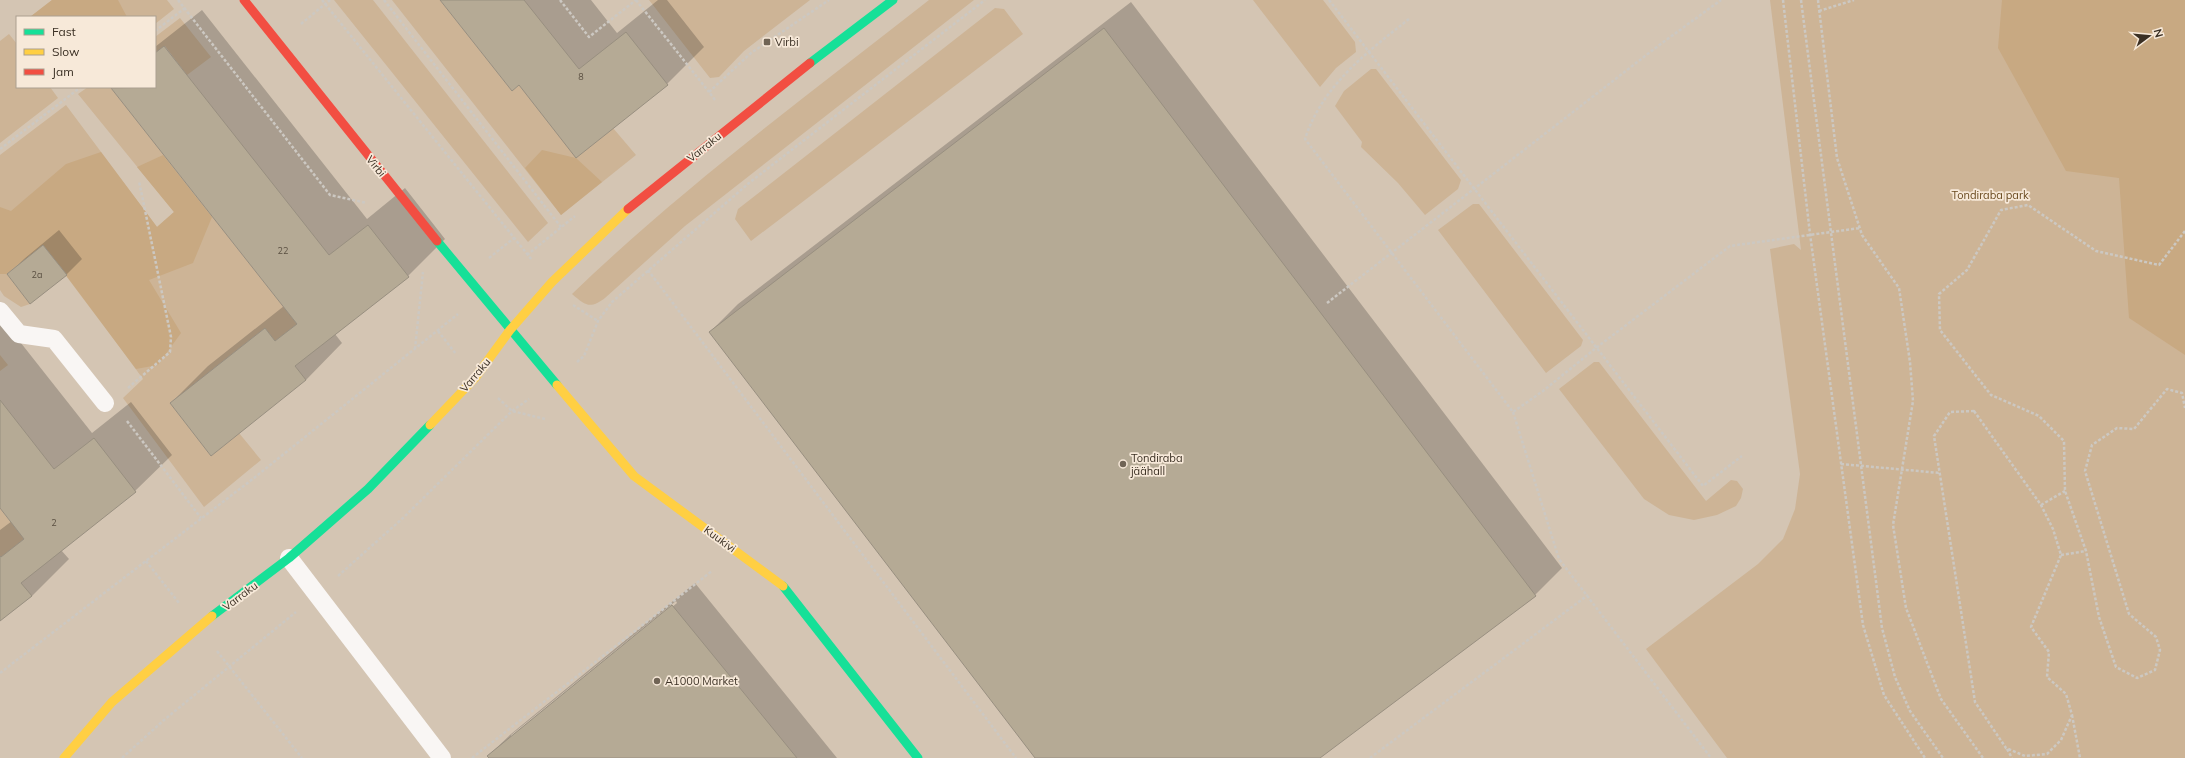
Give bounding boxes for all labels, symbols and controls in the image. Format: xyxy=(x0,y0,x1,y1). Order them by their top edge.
legend xyxy=(16,16,156,88)
north arrow xyxy=(2129,16,2169,56)
text: Fast xyxy=(52,24,76,39)
text: N xyxy=(2151,27,2166,39)
place label: Virbi xyxy=(775,35,799,49)
marker: Virbi xyxy=(762,37,772,47)
text: Slow xyxy=(52,44,80,59)
text: Jam xyxy=(52,64,74,79)
house number: 8 xyxy=(578,71,584,82)
street label: Varraku xyxy=(684,129,724,165)
street label: Virbi xyxy=(363,152,389,180)
park label: Tondiraba park xyxy=(1951,188,2029,202)
house number: 22 xyxy=(278,245,288,256)
house number: 2a xyxy=(32,269,42,280)
street label: Varraku xyxy=(457,355,493,395)
place label: Tondiraba jäähall xyxy=(1130,451,1183,478)
marker: Tondiraba jäähall xyxy=(1118,459,1128,469)
house number: 2 xyxy=(51,517,57,528)
street label: Kuukivi xyxy=(701,523,739,555)
street label: Varraku xyxy=(220,578,260,614)
place label: A1000 Market xyxy=(665,674,738,688)
marker: A1000 Market xyxy=(652,676,662,686)

